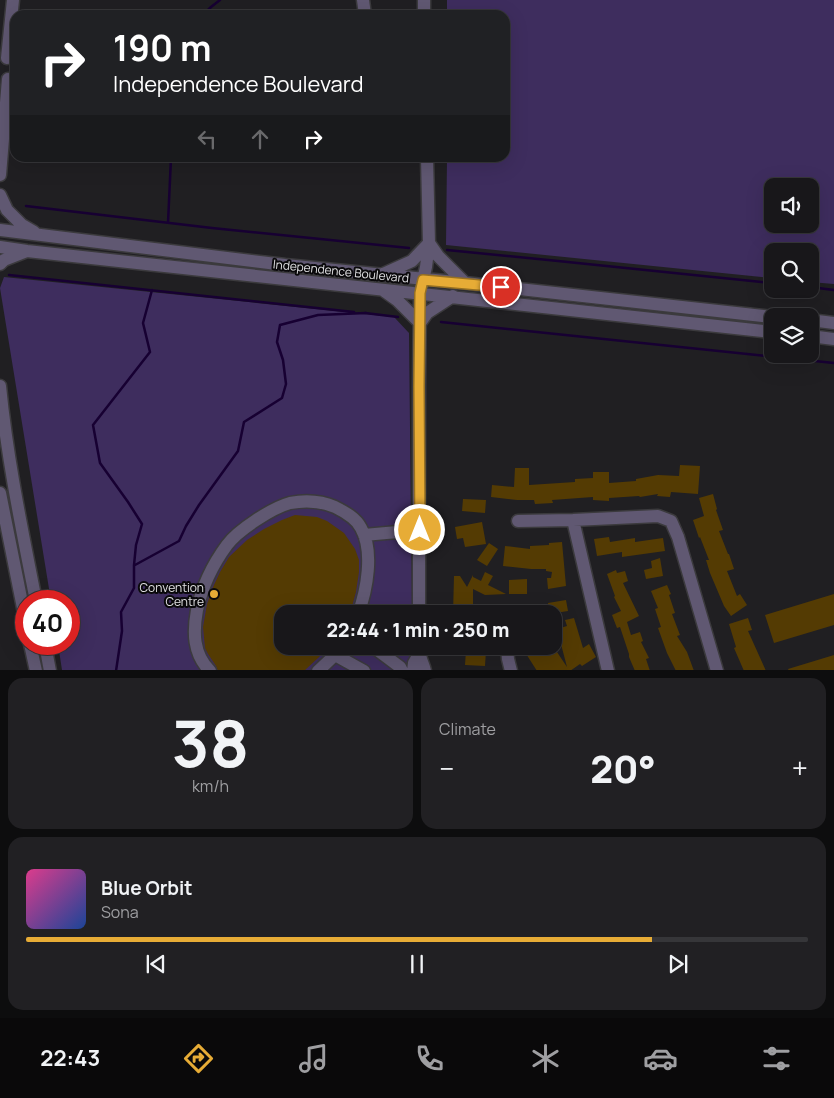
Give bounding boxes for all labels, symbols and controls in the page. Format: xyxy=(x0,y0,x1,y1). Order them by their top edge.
text: 190 m xyxy=(113,24,212,72)
icon: right xyxy=(30,30,95,95)
text: Independence Boulevard xyxy=(113,69,364,99)
icon: left xyxy=(193,125,221,153)
icon: ahead xyxy=(246,125,274,153)
icon: right xyxy=(299,125,327,153)
map controls xyxy=(764,178,819,363)
button: sound xyxy=(764,178,819,233)
button: search xyxy=(764,243,819,298)
street label: Independence Boulevard xyxy=(272,255,410,287)
pin xyxy=(480,266,522,308)
icon: arrive xyxy=(487,273,515,301)
button: layers xyxy=(764,308,819,363)
position arrow xyxy=(393,503,445,555)
place label: Convention Centre xyxy=(140,579,204,610)
marker: Convention Centre xyxy=(208,588,220,600)
speed limit sign: 40 xyxy=(15,590,80,655)
text: 22:44 · 1 min · 250 m xyxy=(327,617,509,643)
text: 38 xyxy=(172,698,249,787)
text: Climate xyxy=(439,718,496,740)
text: 20° xyxy=(590,742,656,794)
text: − xyxy=(439,749,454,787)
text: + xyxy=(792,749,808,787)
text: km/h xyxy=(192,775,229,797)
text: Blue Orbit xyxy=(101,875,193,901)
text: Sona xyxy=(101,901,139,923)
icon: previous xyxy=(142,950,170,978)
icon: pause xyxy=(403,950,431,978)
icon: next xyxy=(664,950,692,978)
icon: directions xyxy=(181,1041,216,1076)
icon: music xyxy=(296,1041,331,1076)
icon: phone xyxy=(412,1041,447,1076)
icon: climate xyxy=(528,1041,563,1076)
icon: car xyxy=(643,1041,678,1076)
icon: filters xyxy=(759,1041,794,1076)
text: 22:43 xyxy=(40,1043,100,1073)

